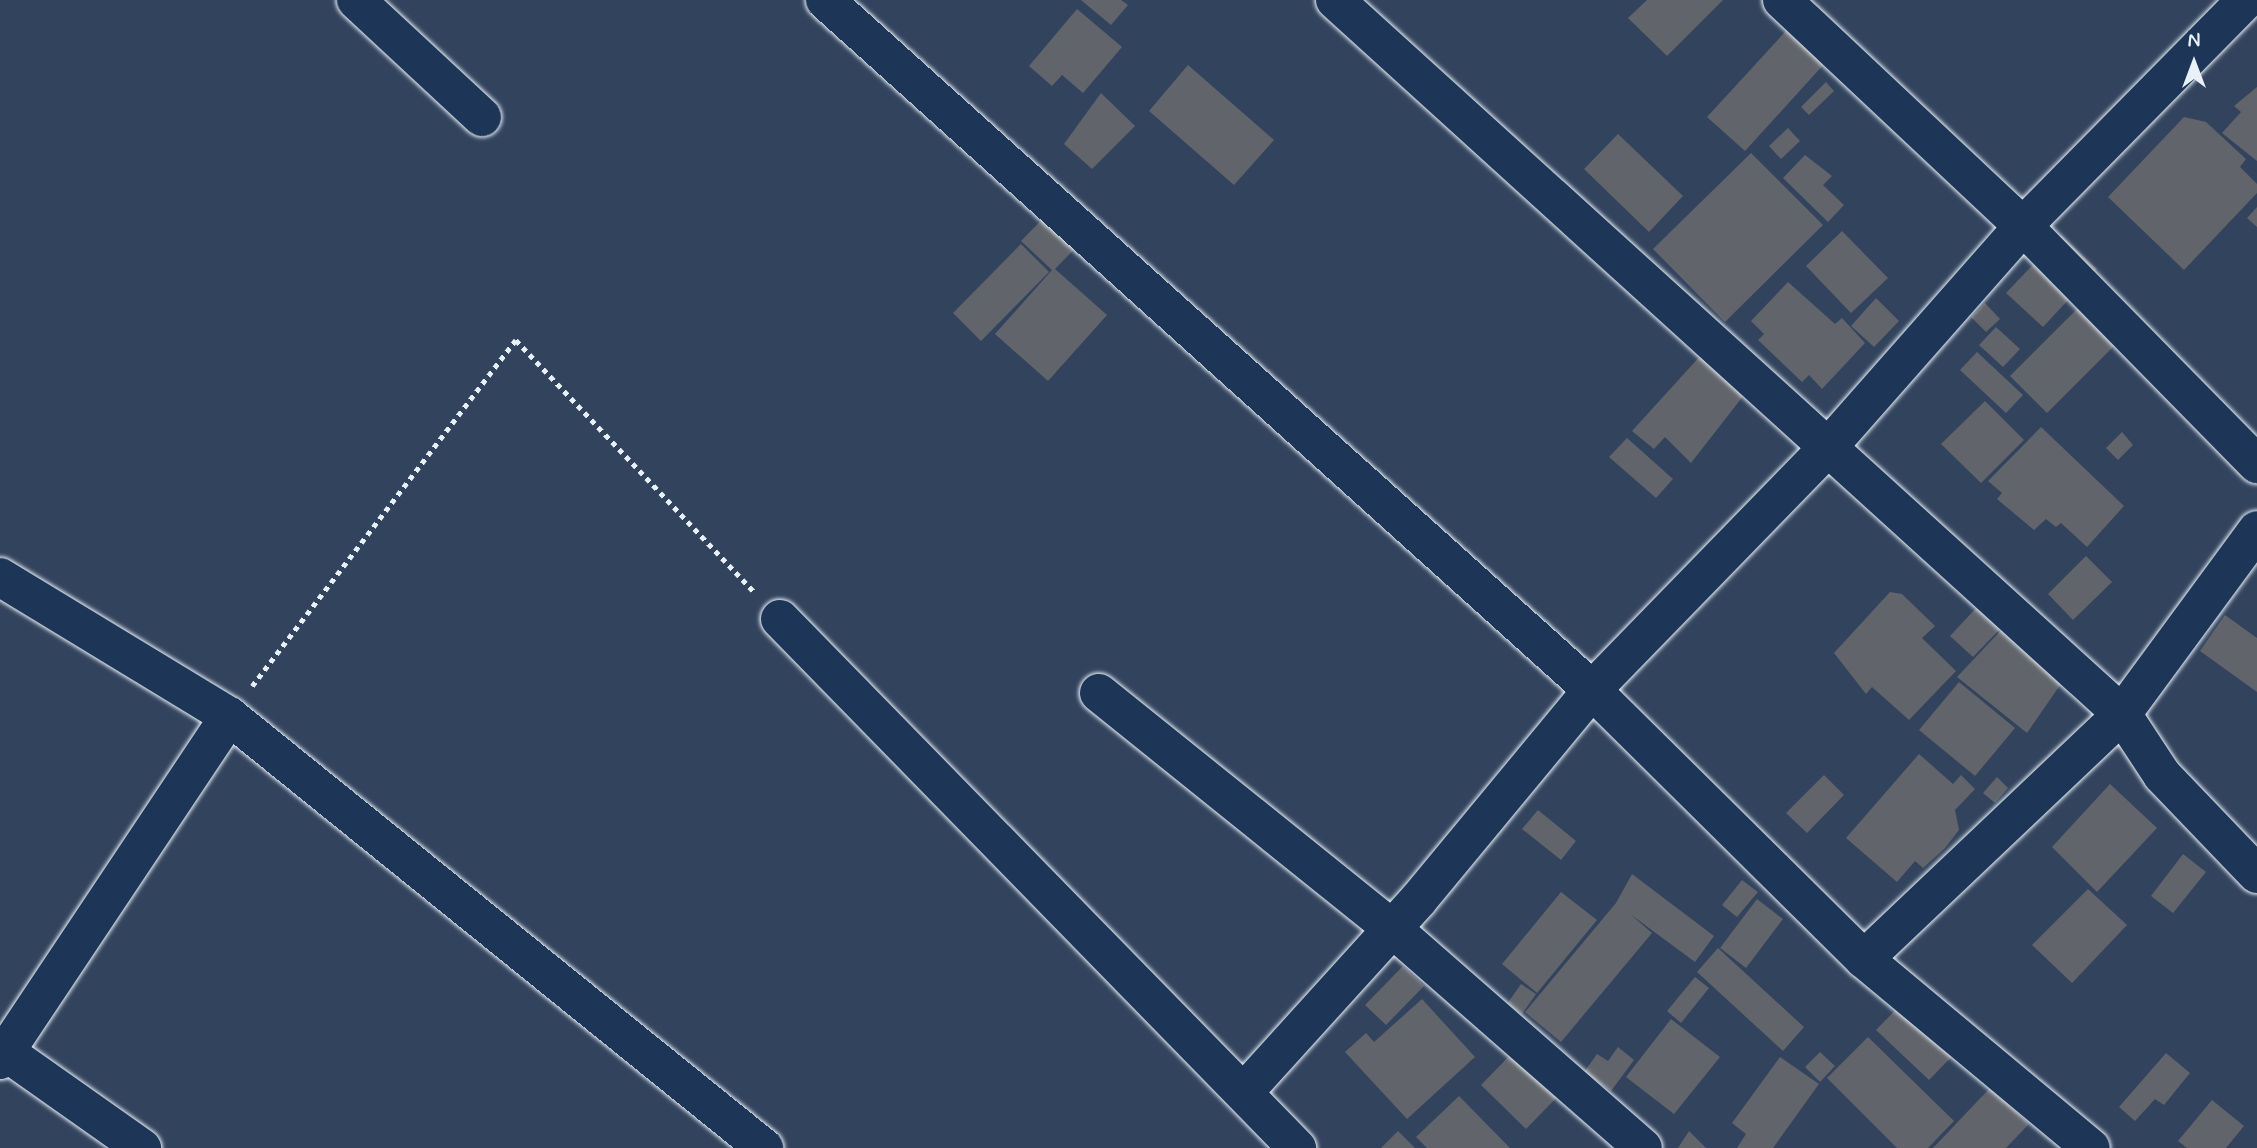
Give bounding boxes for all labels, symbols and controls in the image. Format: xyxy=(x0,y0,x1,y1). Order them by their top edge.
north arrow xyxy=(2159,28,2229,98)
text: N xyxy=(2188,29,2200,54)

